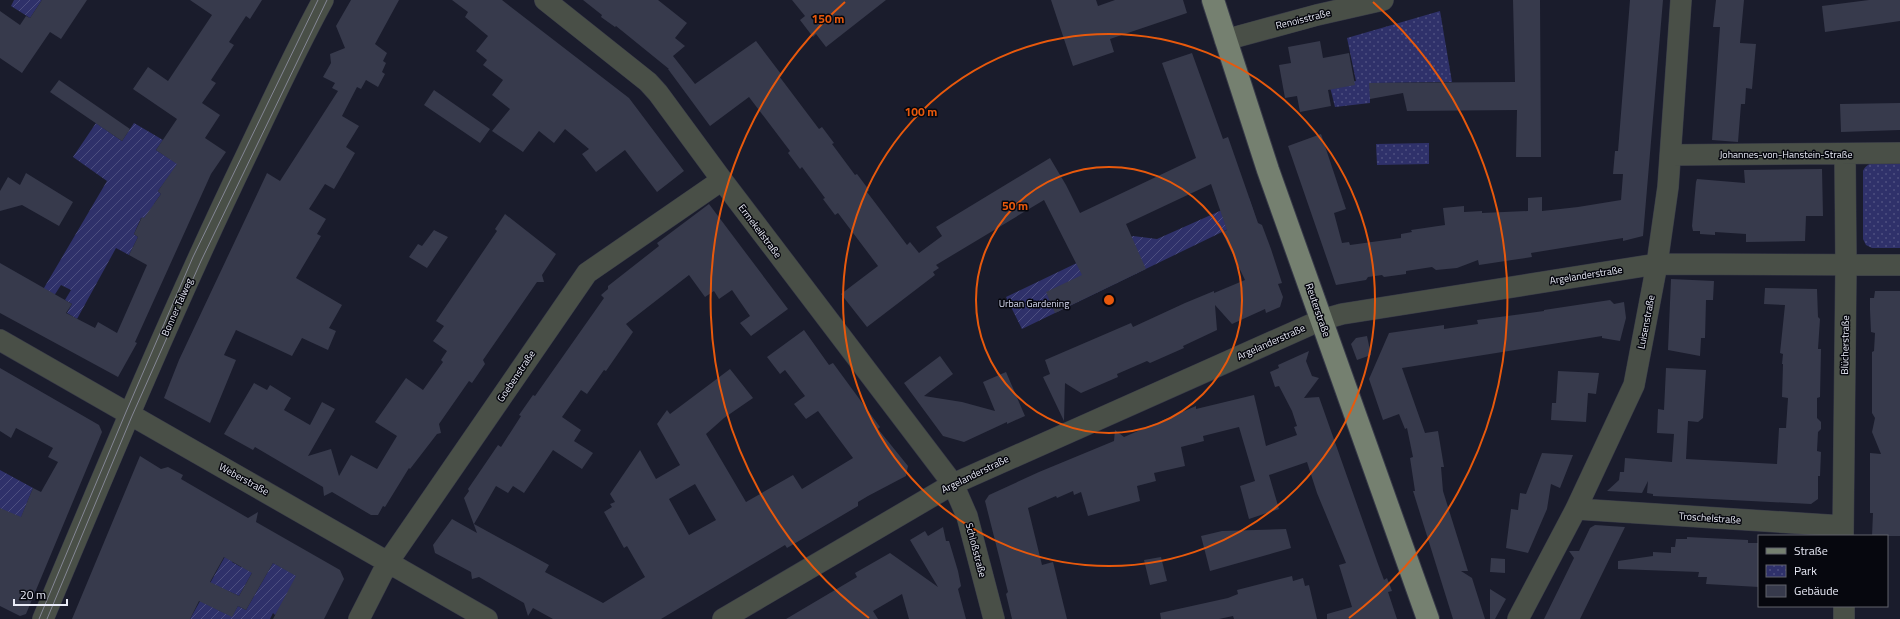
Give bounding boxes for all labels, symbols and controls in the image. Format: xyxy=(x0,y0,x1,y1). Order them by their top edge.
street label: Renoisstraße xyxy=(1274,5,1332,33)
text: 150 m xyxy=(812,9,844,28)
text: 100 m xyxy=(905,102,937,121)
street label: Johannes-von-Hanstein-Straße xyxy=(1720,147,1852,162)
text: 50 m xyxy=(1002,196,1028,215)
street label: Ermekeilstraße xyxy=(735,201,785,261)
street label: Argelanderstraße xyxy=(1549,262,1623,288)
street label: Bonner Talweg xyxy=(157,275,197,339)
street label: Reuterstraße xyxy=(1302,281,1334,339)
centre of rings xyxy=(1102,293,1116,307)
street label: Luisenstraße xyxy=(1633,294,1659,350)
park label: Urban Gardening xyxy=(999,296,1069,311)
street label: Blücherstraße xyxy=(1837,315,1853,375)
street label: Argelanderstraße xyxy=(1234,320,1308,364)
street label: Goebenstraße xyxy=(493,347,539,405)
street label: Argelanderstraße xyxy=(939,451,1011,497)
street label: Weberstraße xyxy=(216,459,272,499)
street label: Troschelstraße xyxy=(1678,508,1742,528)
street label: Schloßstraße xyxy=(962,521,990,579)
legend xyxy=(1758,535,1888,607)
text: Straße xyxy=(1794,541,1828,560)
text: Park xyxy=(1794,561,1817,580)
scale bar xyxy=(14,581,67,607)
text: Gebäude xyxy=(1794,581,1839,600)
text: 20 m xyxy=(20,585,46,604)

